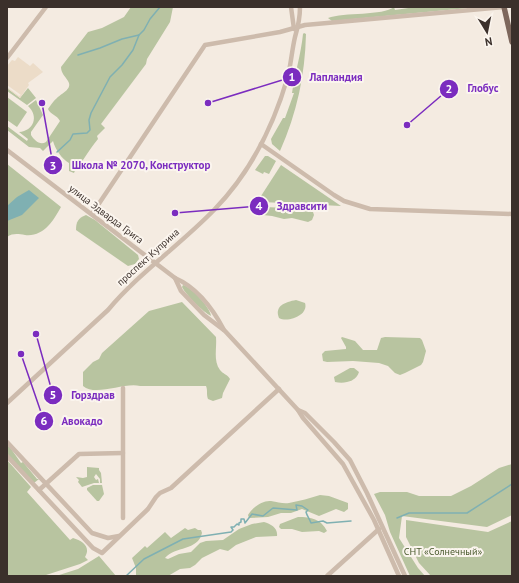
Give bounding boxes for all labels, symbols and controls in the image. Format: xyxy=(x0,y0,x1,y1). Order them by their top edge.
north arrow xyxy=(467,12,507,52)
text: N xyxy=(484,34,494,49)
callout: Лапландия xyxy=(282,66,371,89)
text: 1 xyxy=(289,69,295,84)
text: Лапландия xyxy=(309,70,362,84)
callout: Глобус xyxy=(439,77,506,100)
text: 2 xyxy=(446,81,452,96)
text: Глобус xyxy=(467,81,499,95)
callout: Школа № 2070, Конструктор xyxy=(43,154,218,177)
text: 3 xyxy=(50,158,56,173)
text: Школа № 2070, Конструктор xyxy=(72,158,210,172)
street label: улица Эдварда Грига xyxy=(66,182,146,246)
callout: Здравсити xyxy=(249,195,335,218)
text: 4 xyxy=(256,198,263,213)
text: Здравсити xyxy=(277,199,327,213)
street label: проспект Куприна xyxy=(114,226,182,288)
callout: Горздрав xyxy=(43,384,123,407)
text: 5 xyxy=(50,387,56,402)
text: Горздрав xyxy=(71,388,115,402)
callout: Авокадо xyxy=(34,410,111,433)
text: 6 xyxy=(41,413,48,428)
text: Авокадо xyxy=(61,414,103,428)
park label: СНТ «Солнечный» xyxy=(404,545,482,558)

